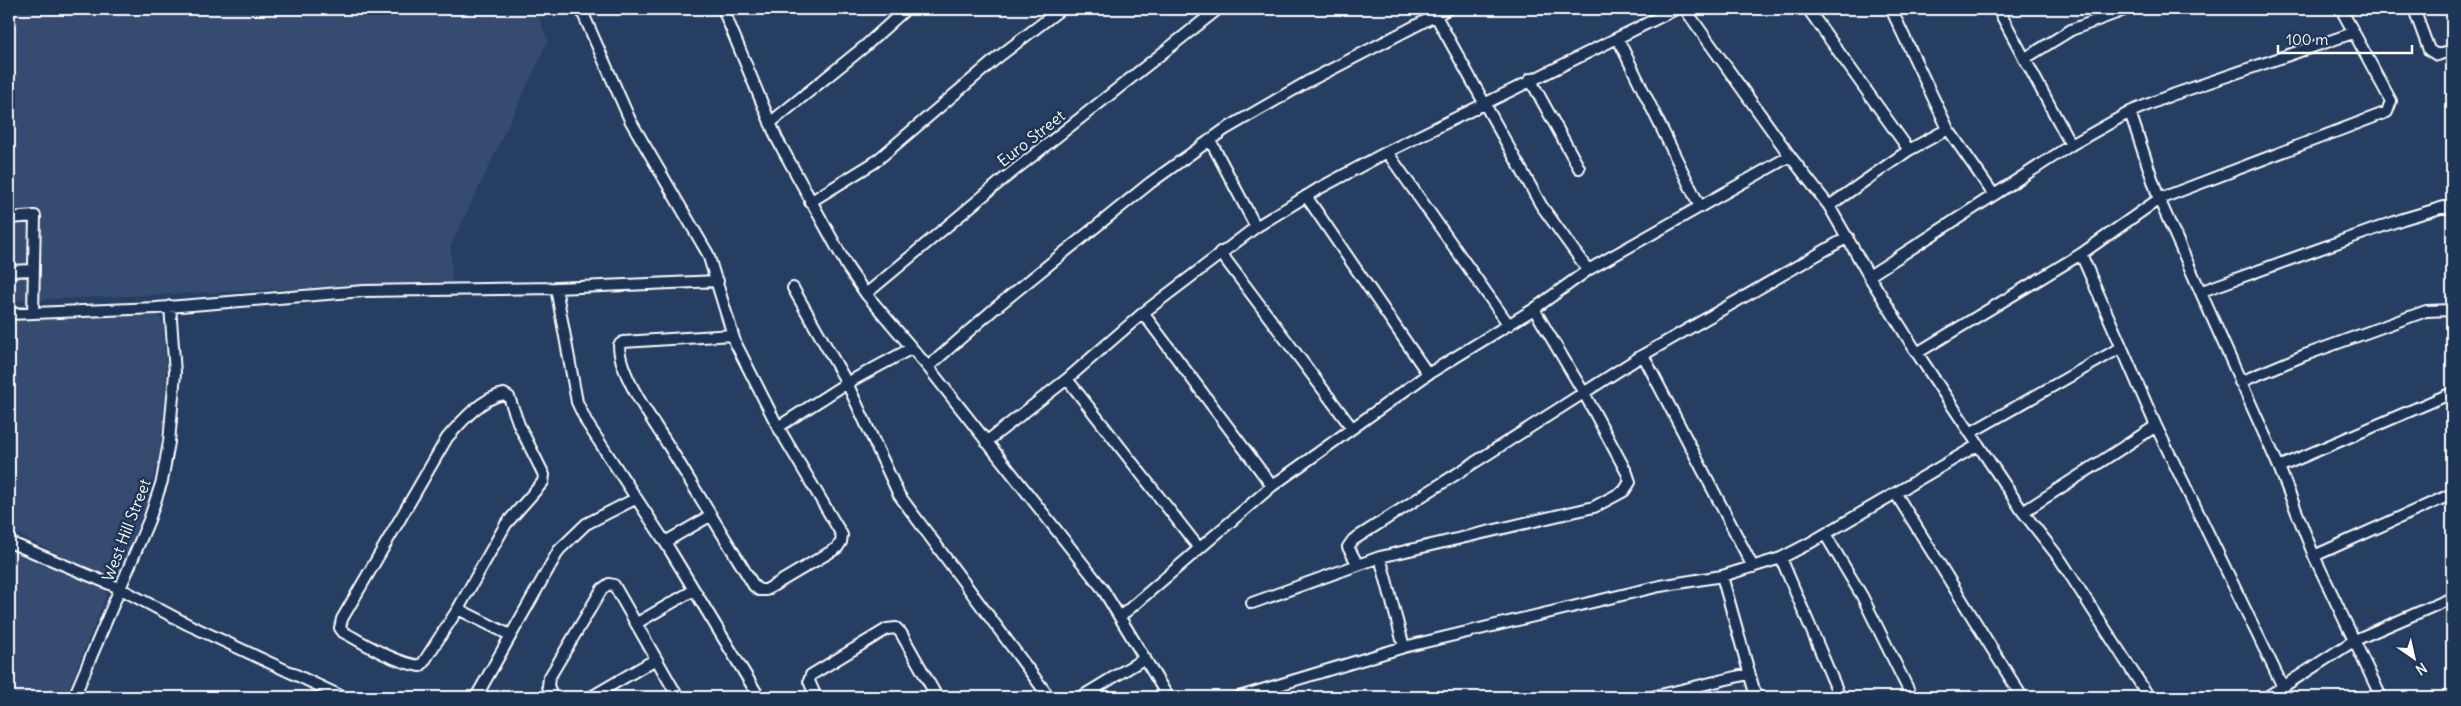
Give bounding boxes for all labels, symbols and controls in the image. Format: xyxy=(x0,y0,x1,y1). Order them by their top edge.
scale bar xyxy=(2278,22,2412,54)
text: 100 m xyxy=(2286,30,2328,49)
street label: Euro Street xyxy=(993,105,1069,171)
street label: West Hill Street xyxy=(97,476,155,584)
north arrow xyxy=(2388,634,2438,684)
text: N xyxy=(2412,659,2430,679)

